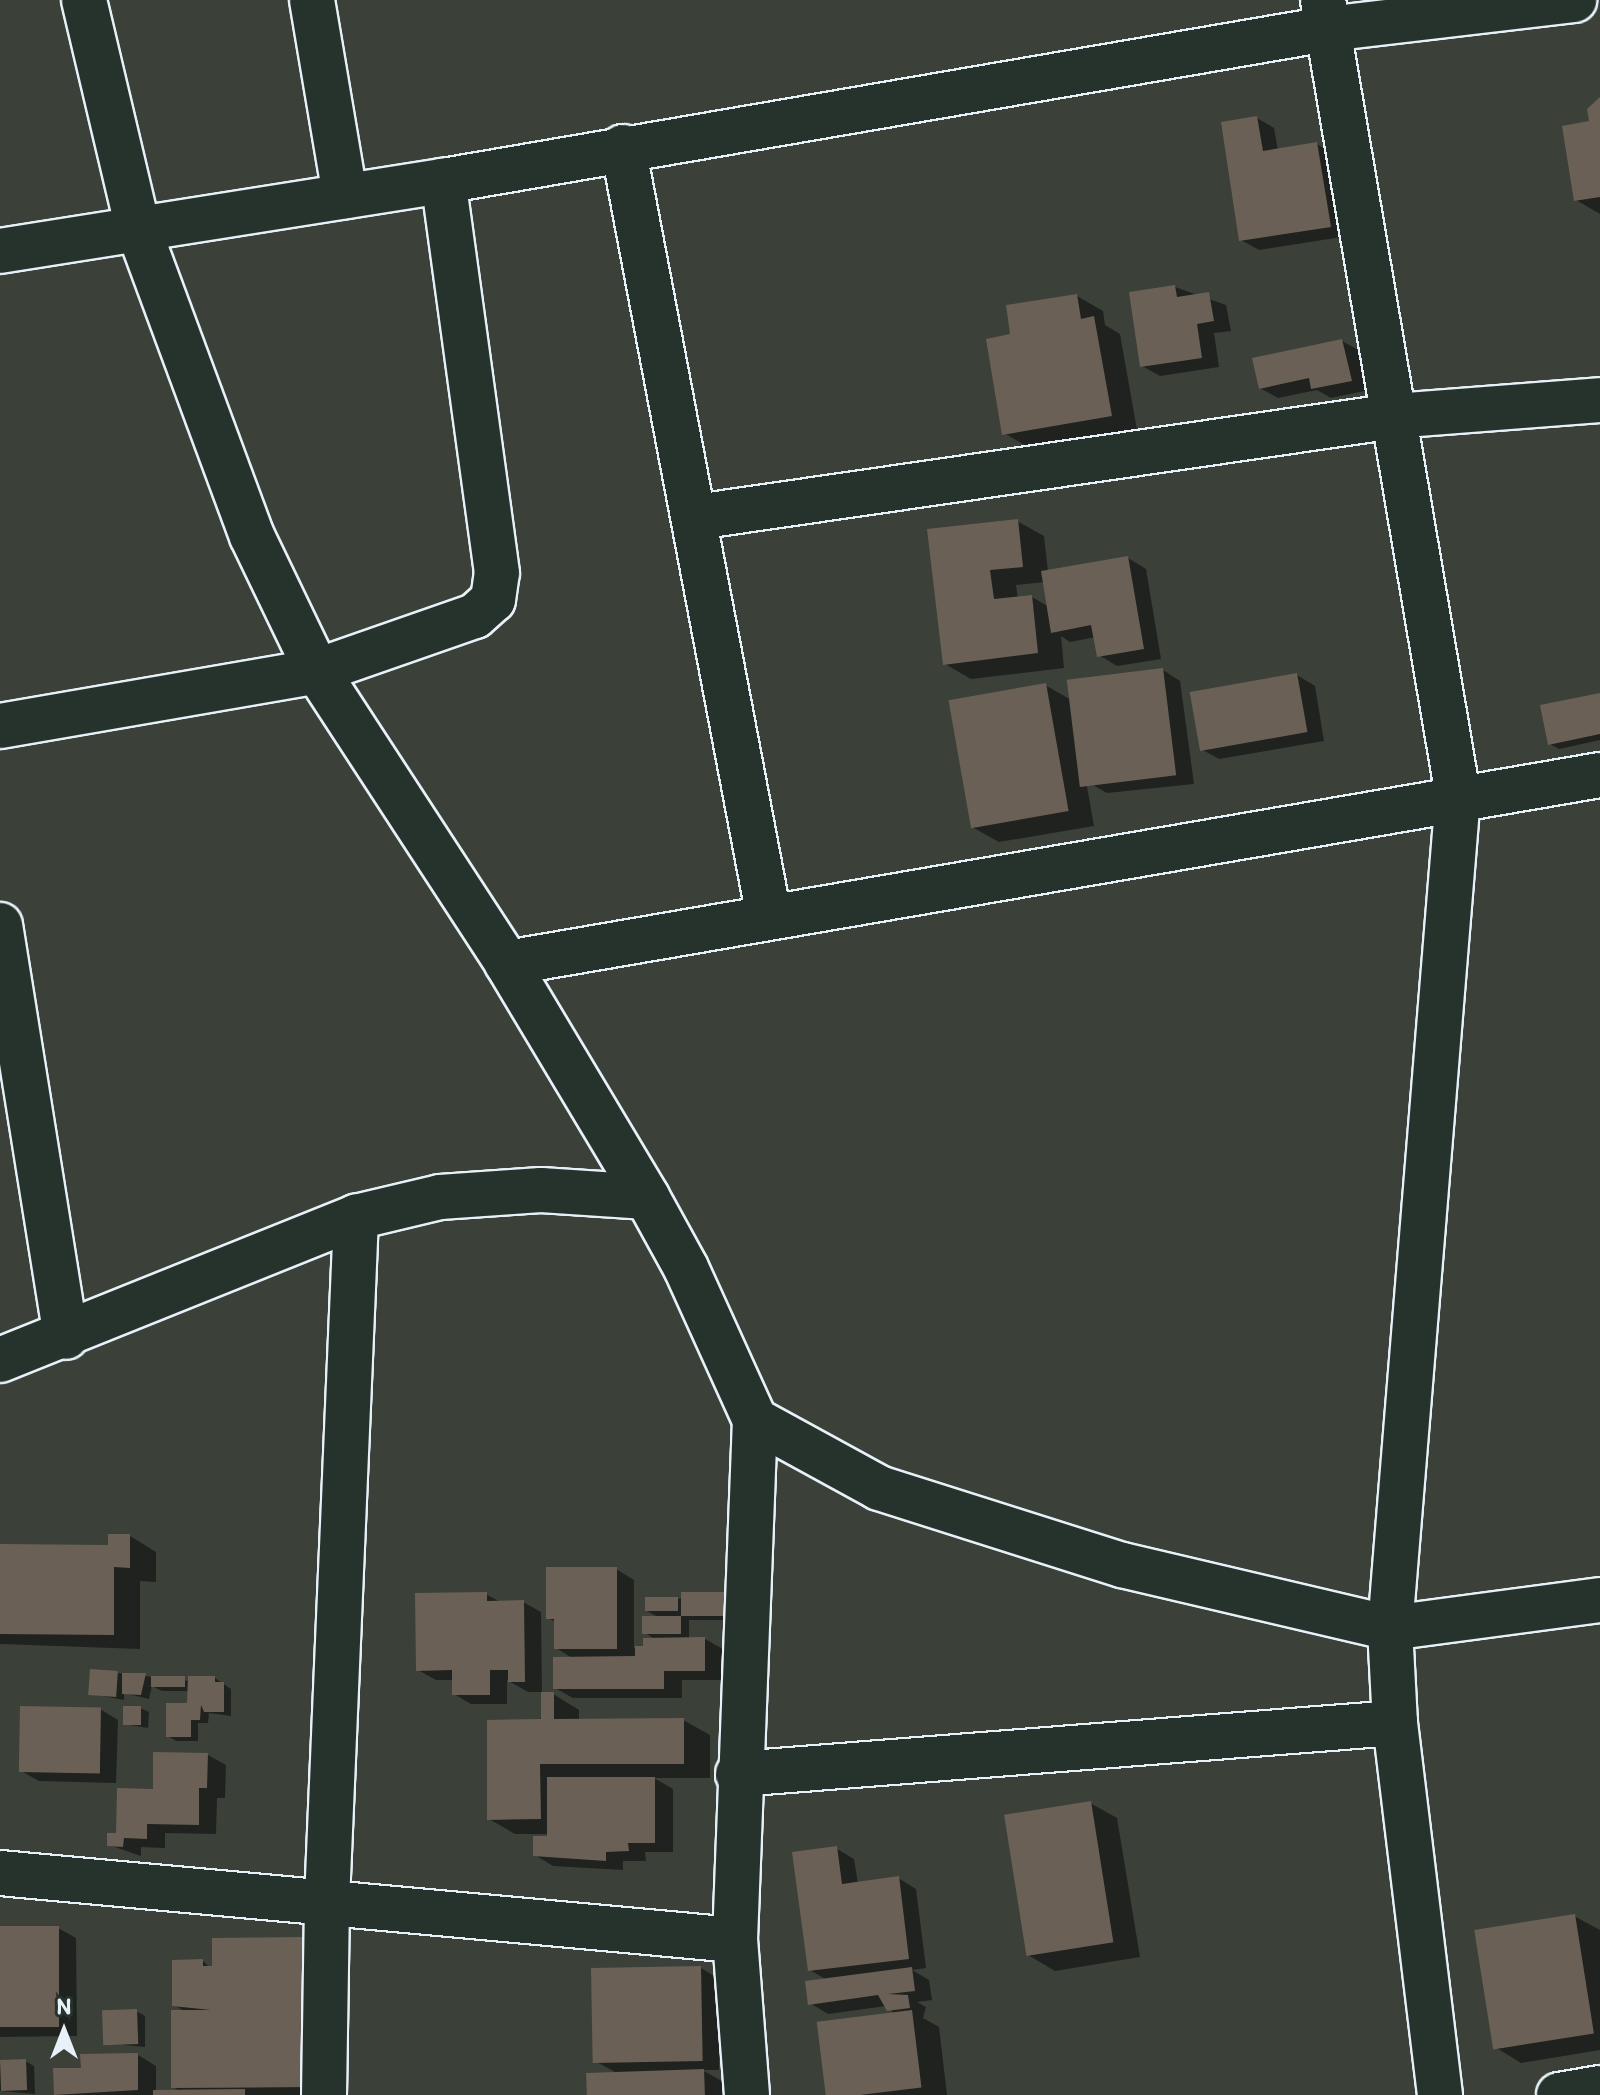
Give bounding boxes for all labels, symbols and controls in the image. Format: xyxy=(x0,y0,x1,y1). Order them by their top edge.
north arrow xyxy=(24,1991,104,2071)
text: N xyxy=(57,1993,71,2020)

